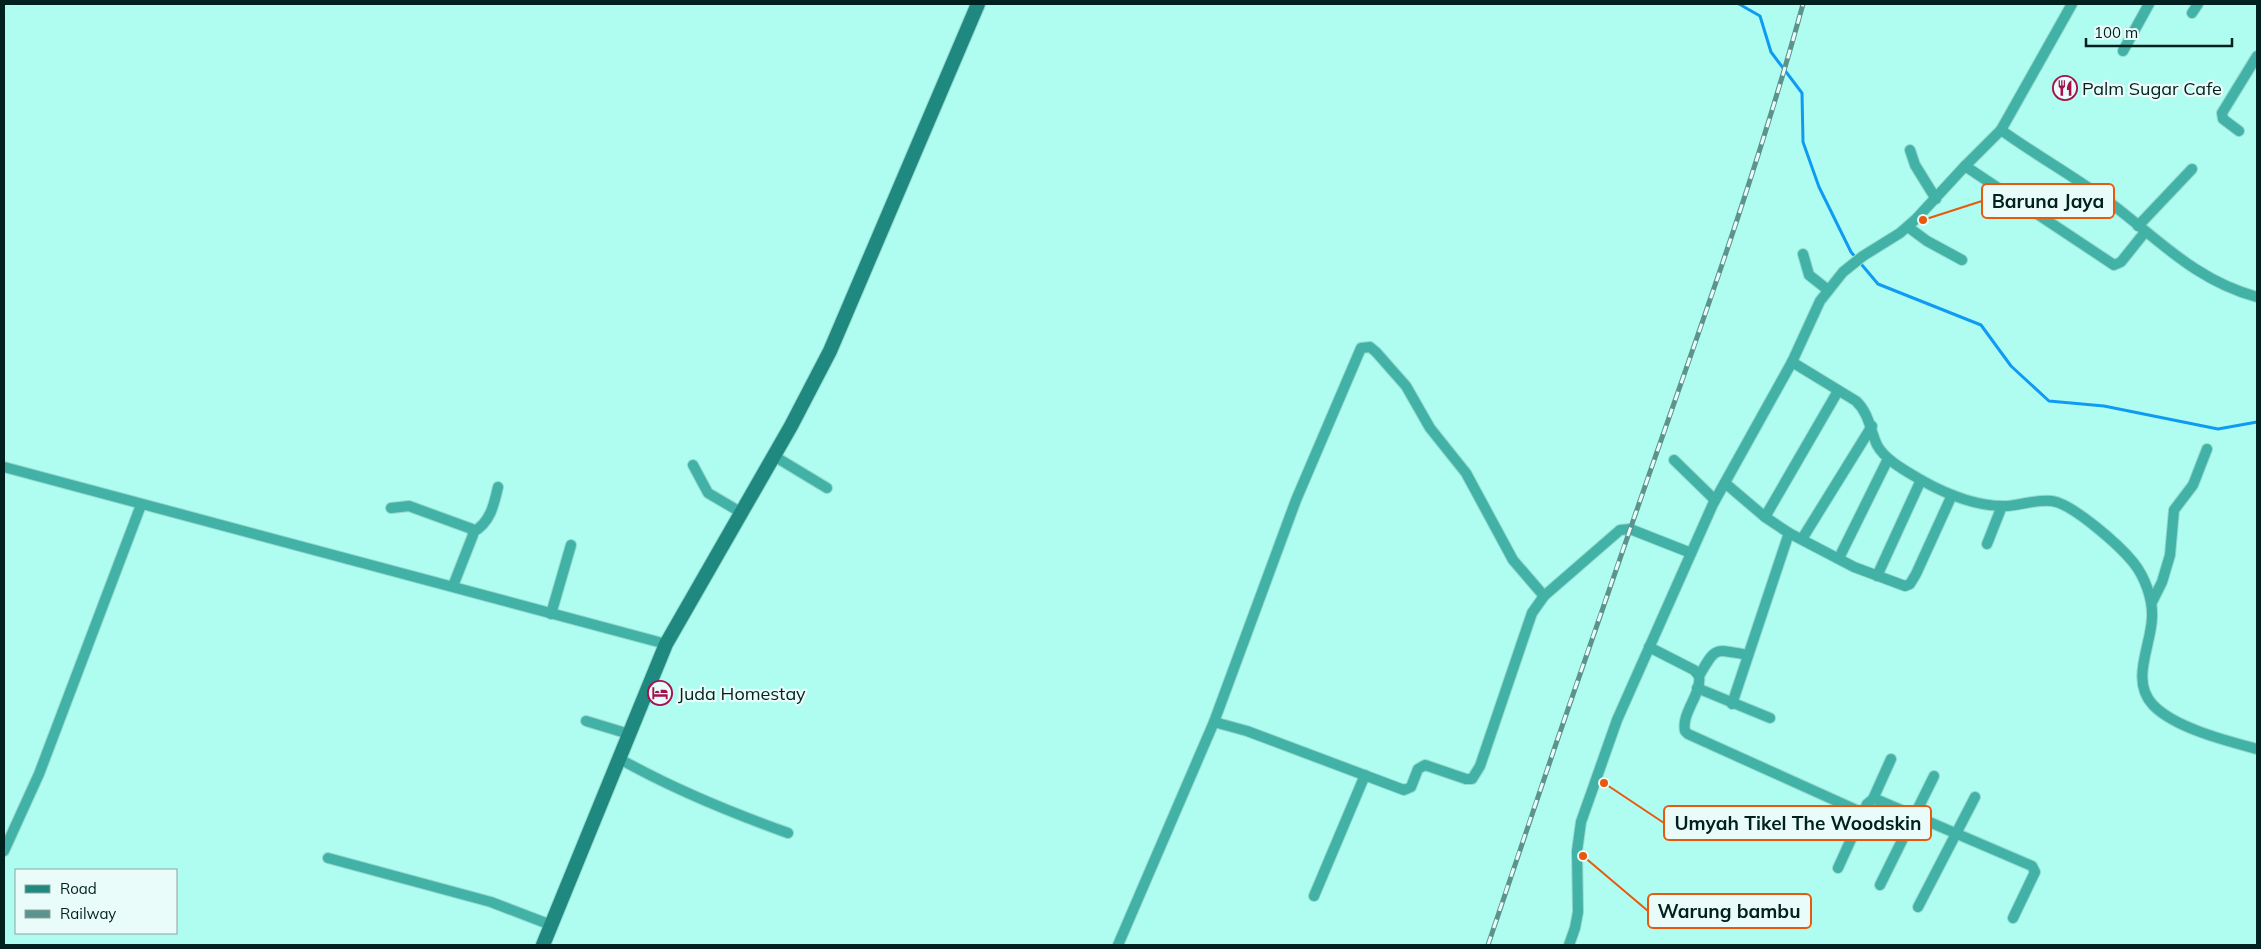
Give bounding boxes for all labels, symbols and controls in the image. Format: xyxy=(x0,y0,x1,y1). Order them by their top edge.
scale bar xyxy=(2086,15,2232,47)
text: 100 m xyxy=(2094,23,2138,42)
restaurant icon: Palm Sugar Cafe xyxy=(2052,75,2078,101)
place label: Palm Sugar Cafe xyxy=(2082,77,2222,100)
callout: Baruna Jaya xyxy=(1982,184,2114,218)
text: Baruna Jaya xyxy=(1992,189,2104,213)
hotel icon: Juda Homestay xyxy=(647,680,673,706)
place label: Juda Homestay xyxy=(678,682,806,705)
callout: Umyah Tikel The Woodskin xyxy=(1664,806,1931,840)
text: Umyah Tikel The Woodskin xyxy=(1675,811,1921,835)
legend xyxy=(15,869,178,934)
text: Road xyxy=(60,879,97,898)
callout: Warung bambu xyxy=(1648,894,1811,928)
text: Warung bambu xyxy=(1658,899,1800,923)
text: Railway xyxy=(60,904,116,923)

